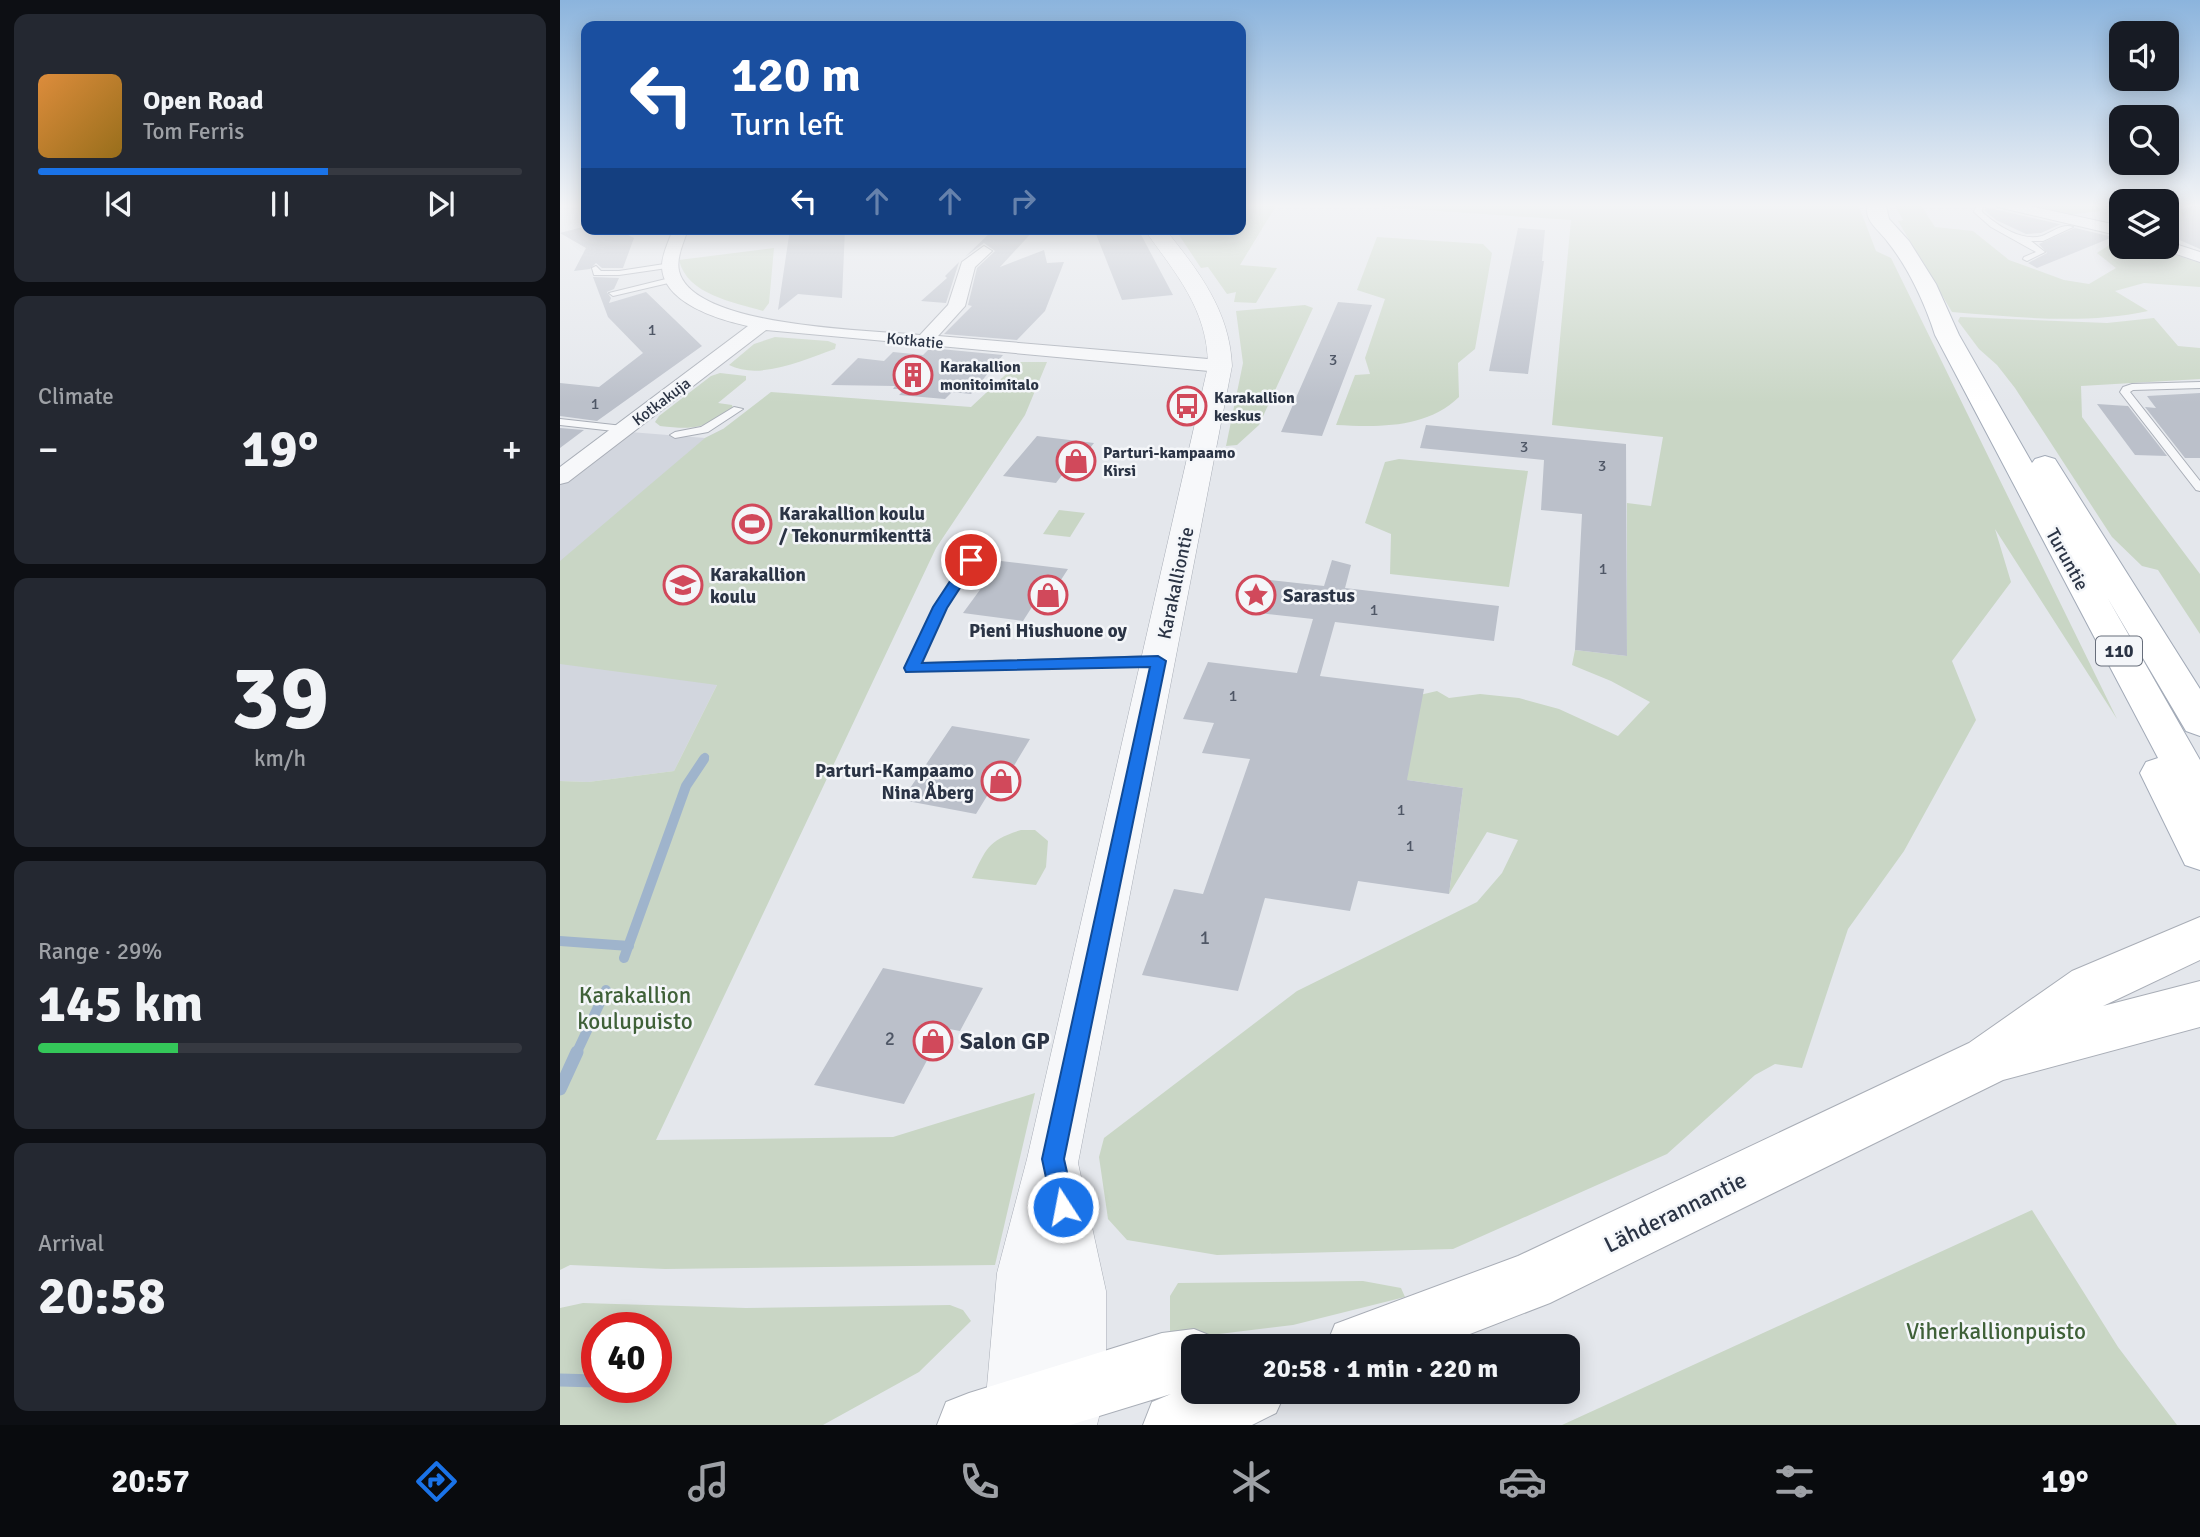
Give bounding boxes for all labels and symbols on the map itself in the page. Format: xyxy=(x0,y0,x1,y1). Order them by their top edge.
house number: 1 xyxy=(648,320,656,340)
street label: Kotkatie xyxy=(886,329,944,353)
house number: 3 xyxy=(1329,350,1337,370)
building icon: Karakallion monitoimitalo xyxy=(892,354,934,396)
place label: Karakallion monitoimitalo xyxy=(940,357,1039,395)
street label: Kotkakuja xyxy=(628,373,695,430)
bus stop icon: Karakallion keskus xyxy=(1166,385,1208,427)
place label: Karakallion keskus xyxy=(1214,388,1295,426)
house number: 1 xyxy=(591,394,599,414)
house number: 3 xyxy=(1520,437,1528,457)
shop icon: Parturi-kampaamo Kirsi xyxy=(1055,440,1097,482)
place label: Parturi-kampaamo Kirsi xyxy=(1103,443,1235,481)
house number: 3 xyxy=(1598,456,1606,476)
place label: Karakallion koulu / Tekonurmikenttä xyxy=(779,502,932,548)
sports icon: Karakallion koulu / Tekonurmikenttä xyxy=(731,503,773,545)
street label: Turuntie xyxy=(2040,524,2094,595)
street label: Karakalliontie xyxy=(1152,525,1200,642)
pin xyxy=(941,530,1001,590)
house number: 1 xyxy=(1599,559,1607,579)
place label: Karakallion koulu xyxy=(710,563,806,609)
school or university icon: Karakallion koulu xyxy=(662,564,704,606)
shop icon: Pieni Hiushuone oy xyxy=(1027,574,1069,616)
place icon: Sarastus xyxy=(1235,574,1277,616)
place label: Sarastus xyxy=(1283,584,1355,608)
house number: 1 xyxy=(1370,600,1378,620)
place label: Pieni Hiushuone oy xyxy=(969,619,1128,643)
road number: 110 xyxy=(2096,636,2142,666)
house number: 1 xyxy=(1229,686,1237,706)
place label: Parturi-Kampaamo Nina Åberg xyxy=(815,759,974,805)
shop icon: Parturi-Kampaamo Nina Åberg xyxy=(980,760,1022,802)
house number: 1 xyxy=(1397,800,1405,820)
house number: 1 xyxy=(1406,836,1414,856)
house number: 1 xyxy=(1200,926,1210,950)
park label: Karakallion koulupuisto xyxy=(577,981,693,1036)
shop icon: Salon GP xyxy=(912,1020,954,1062)
house number: 2 xyxy=(885,1027,895,1051)
place label: Salon GP xyxy=(960,1027,1050,1056)
street label: Lähderannantie xyxy=(1599,1165,1751,1259)
position arrow xyxy=(1026,1170,1100,1244)
speed limit sign: 40 xyxy=(581,1312,672,1403)
park label: Viherkallionpuisto xyxy=(1906,1317,2086,1346)

